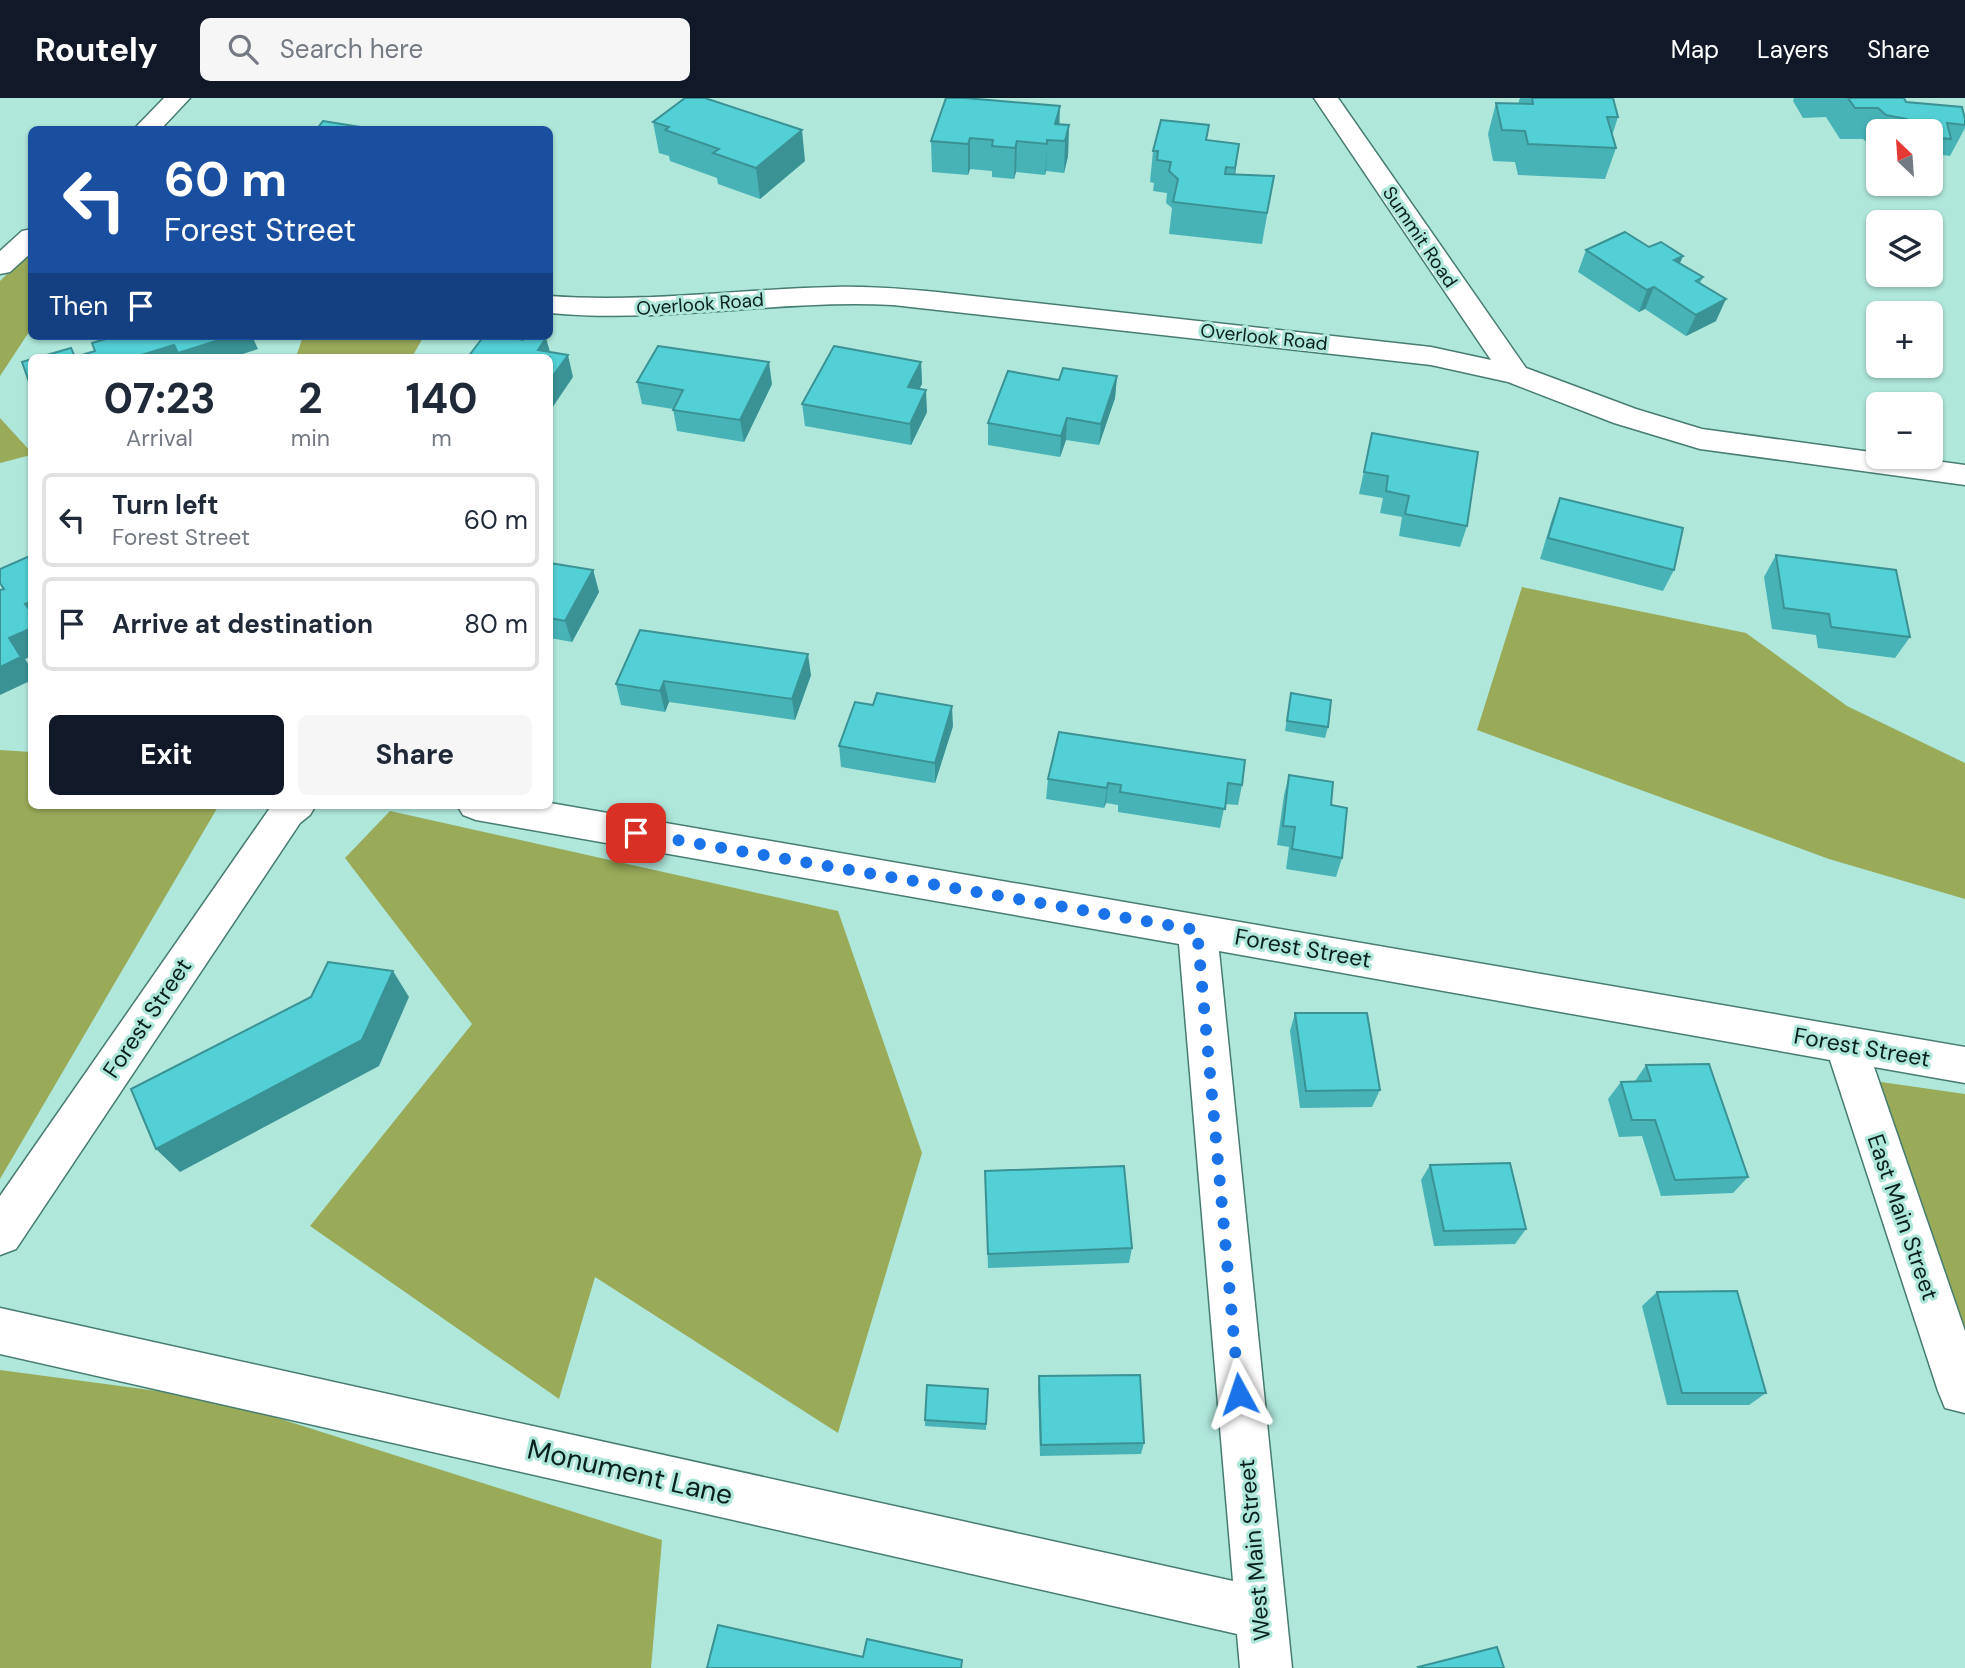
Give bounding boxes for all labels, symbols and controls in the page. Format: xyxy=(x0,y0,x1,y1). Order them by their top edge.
search box xyxy=(200,18,690,81)
text: Routely xyxy=(35,28,158,71)
icon: search xyxy=(224,30,262,68)
text: Search here xyxy=(280,32,423,66)
text: Map xyxy=(1671,34,1719,65)
text: Layers xyxy=(1757,34,1829,65)
text: Share xyxy=(1867,34,1930,65)
north arrow xyxy=(1866,119,1942,196)
map controls xyxy=(1866,119,1943,469)
text: 60 m xyxy=(164,147,287,211)
icon: left xyxy=(49,154,140,245)
street label: Summit Road xyxy=(1377,181,1463,293)
text: Forest Street xyxy=(164,209,356,251)
button: layers xyxy=(1866,210,1943,287)
icon: arrive xyxy=(122,287,160,325)
street label: Overlook Road xyxy=(635,287,765,321)
text: Then xyxy=(49,289,108,323)
button: + xyxy=(1866,301,1943,378)
street label: Overlook Road xyxy=(1199,318,1329,356)
text: 07:23 xyxy=(103,371,215,426)
text: 2 xyxy=(298,371,323,426)
text: 140 xyxy=(405,371,478,426)
button: − xyxy=(1866,392,1943,469)
text: Arrival xyxy=(126,423,193,453)
text: min xyxy=(291,423,330,453)
text: m xyxy=(431,423,452,453)
text: Turn left xyxy=(112,488,219,522)
icon: left xyxy=(53,501,91,539)
text: 60 m xyxy=(464,503,528,537)
text: Forest Street xyxy=(112,522,250,552)
icon: arrive xyxy=(53,605,91,643)
text: Arrive at destination xyxy=(112,607,373,641)
text: 80 m xyxy=(464,607,528,641)
button: Exit xyxy=(49,715,284,795)
button: Share xyxy=(298,715,532,795)
pin xyxy=(606,803,666,863)
icon: arrive xyxy=(617,814,655,852)
street label: Forest Street xyxy=(1232,921,1374,975)
street label: Forest Street xyxy=(96,952,198,1084)
street label: Forest Street xyxy=(1791,1020,1933,1074)
street label: East Main Street xyxy=(1861,1130,1945,1304)
position arrow xyxy=(1202,1357,1276,1431)
street label: Monument Lane xyxy=(524,1430,736,1514)
street label: West Main Street xyxy=(1231,1458,1277,1642)

